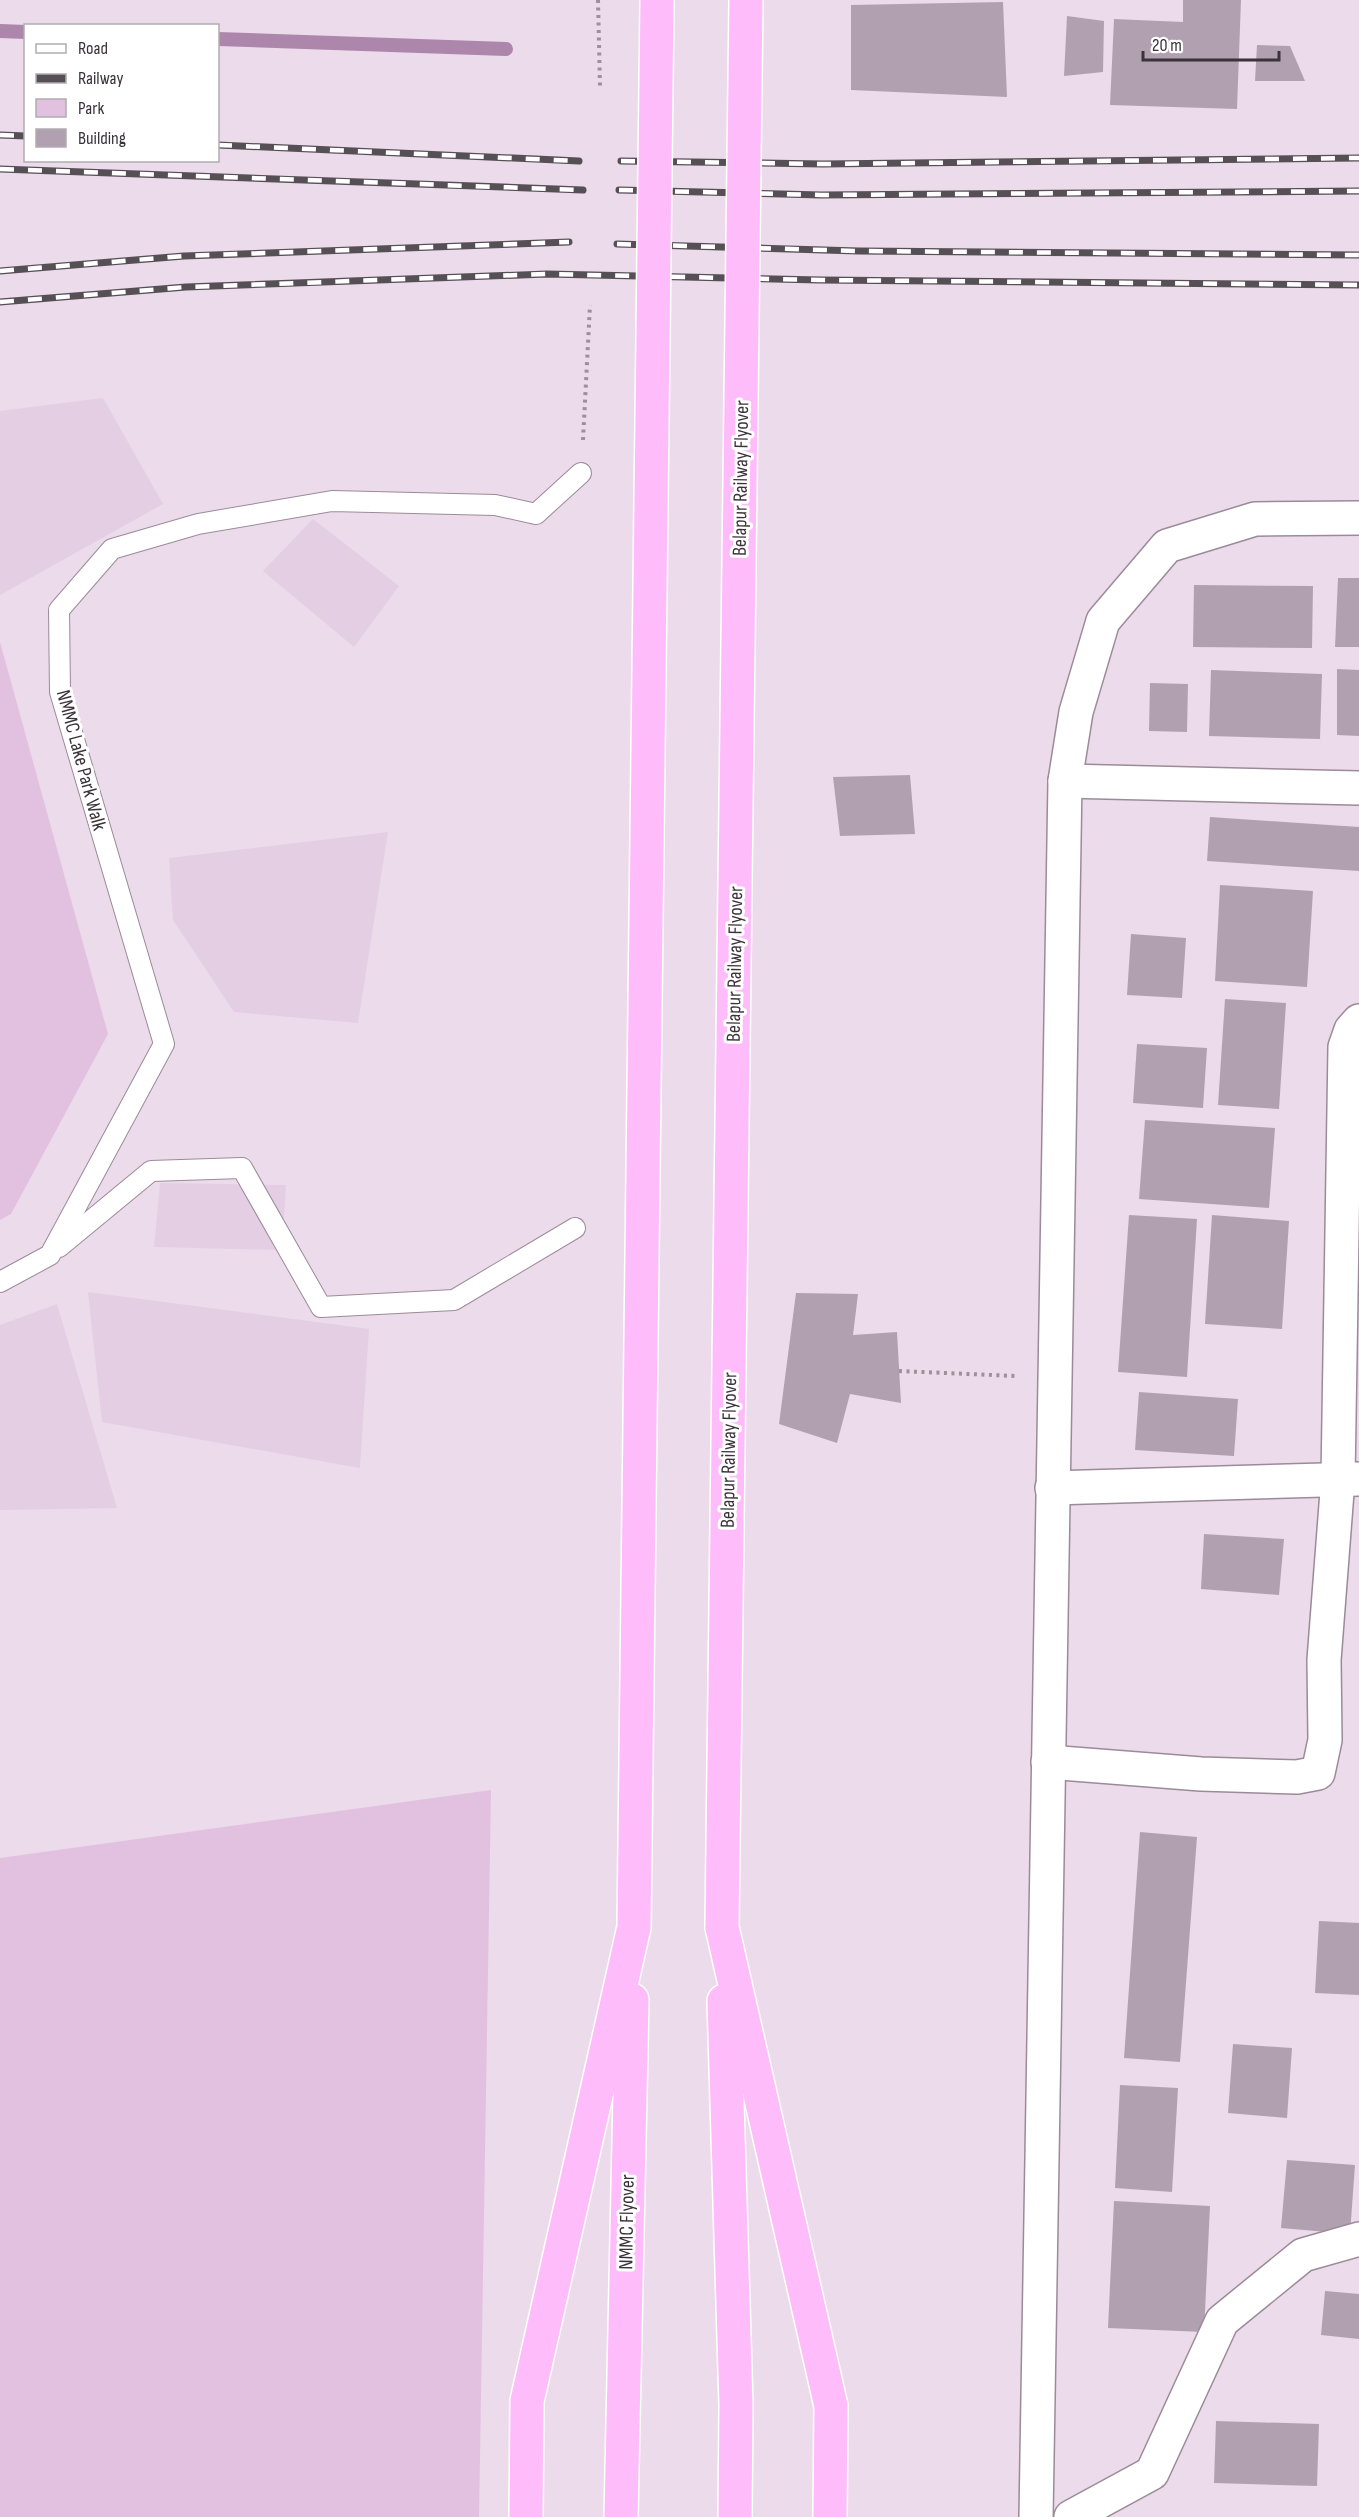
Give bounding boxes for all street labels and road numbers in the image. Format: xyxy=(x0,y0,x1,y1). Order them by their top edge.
street label: Belapur Railway Flyover xyxy=(728,400,754,556)
street label: NMMC Lake Park Walk xyxy=(51,687,111,833)
street label: Belapur Railway Flyover xyxy=(722,886,748,1042)
street label: Belapur Railway Flyover xyxy=(716,1372,742,1528)
street label: NMMC Flyover xyxy=(614,2174,640,2270)

